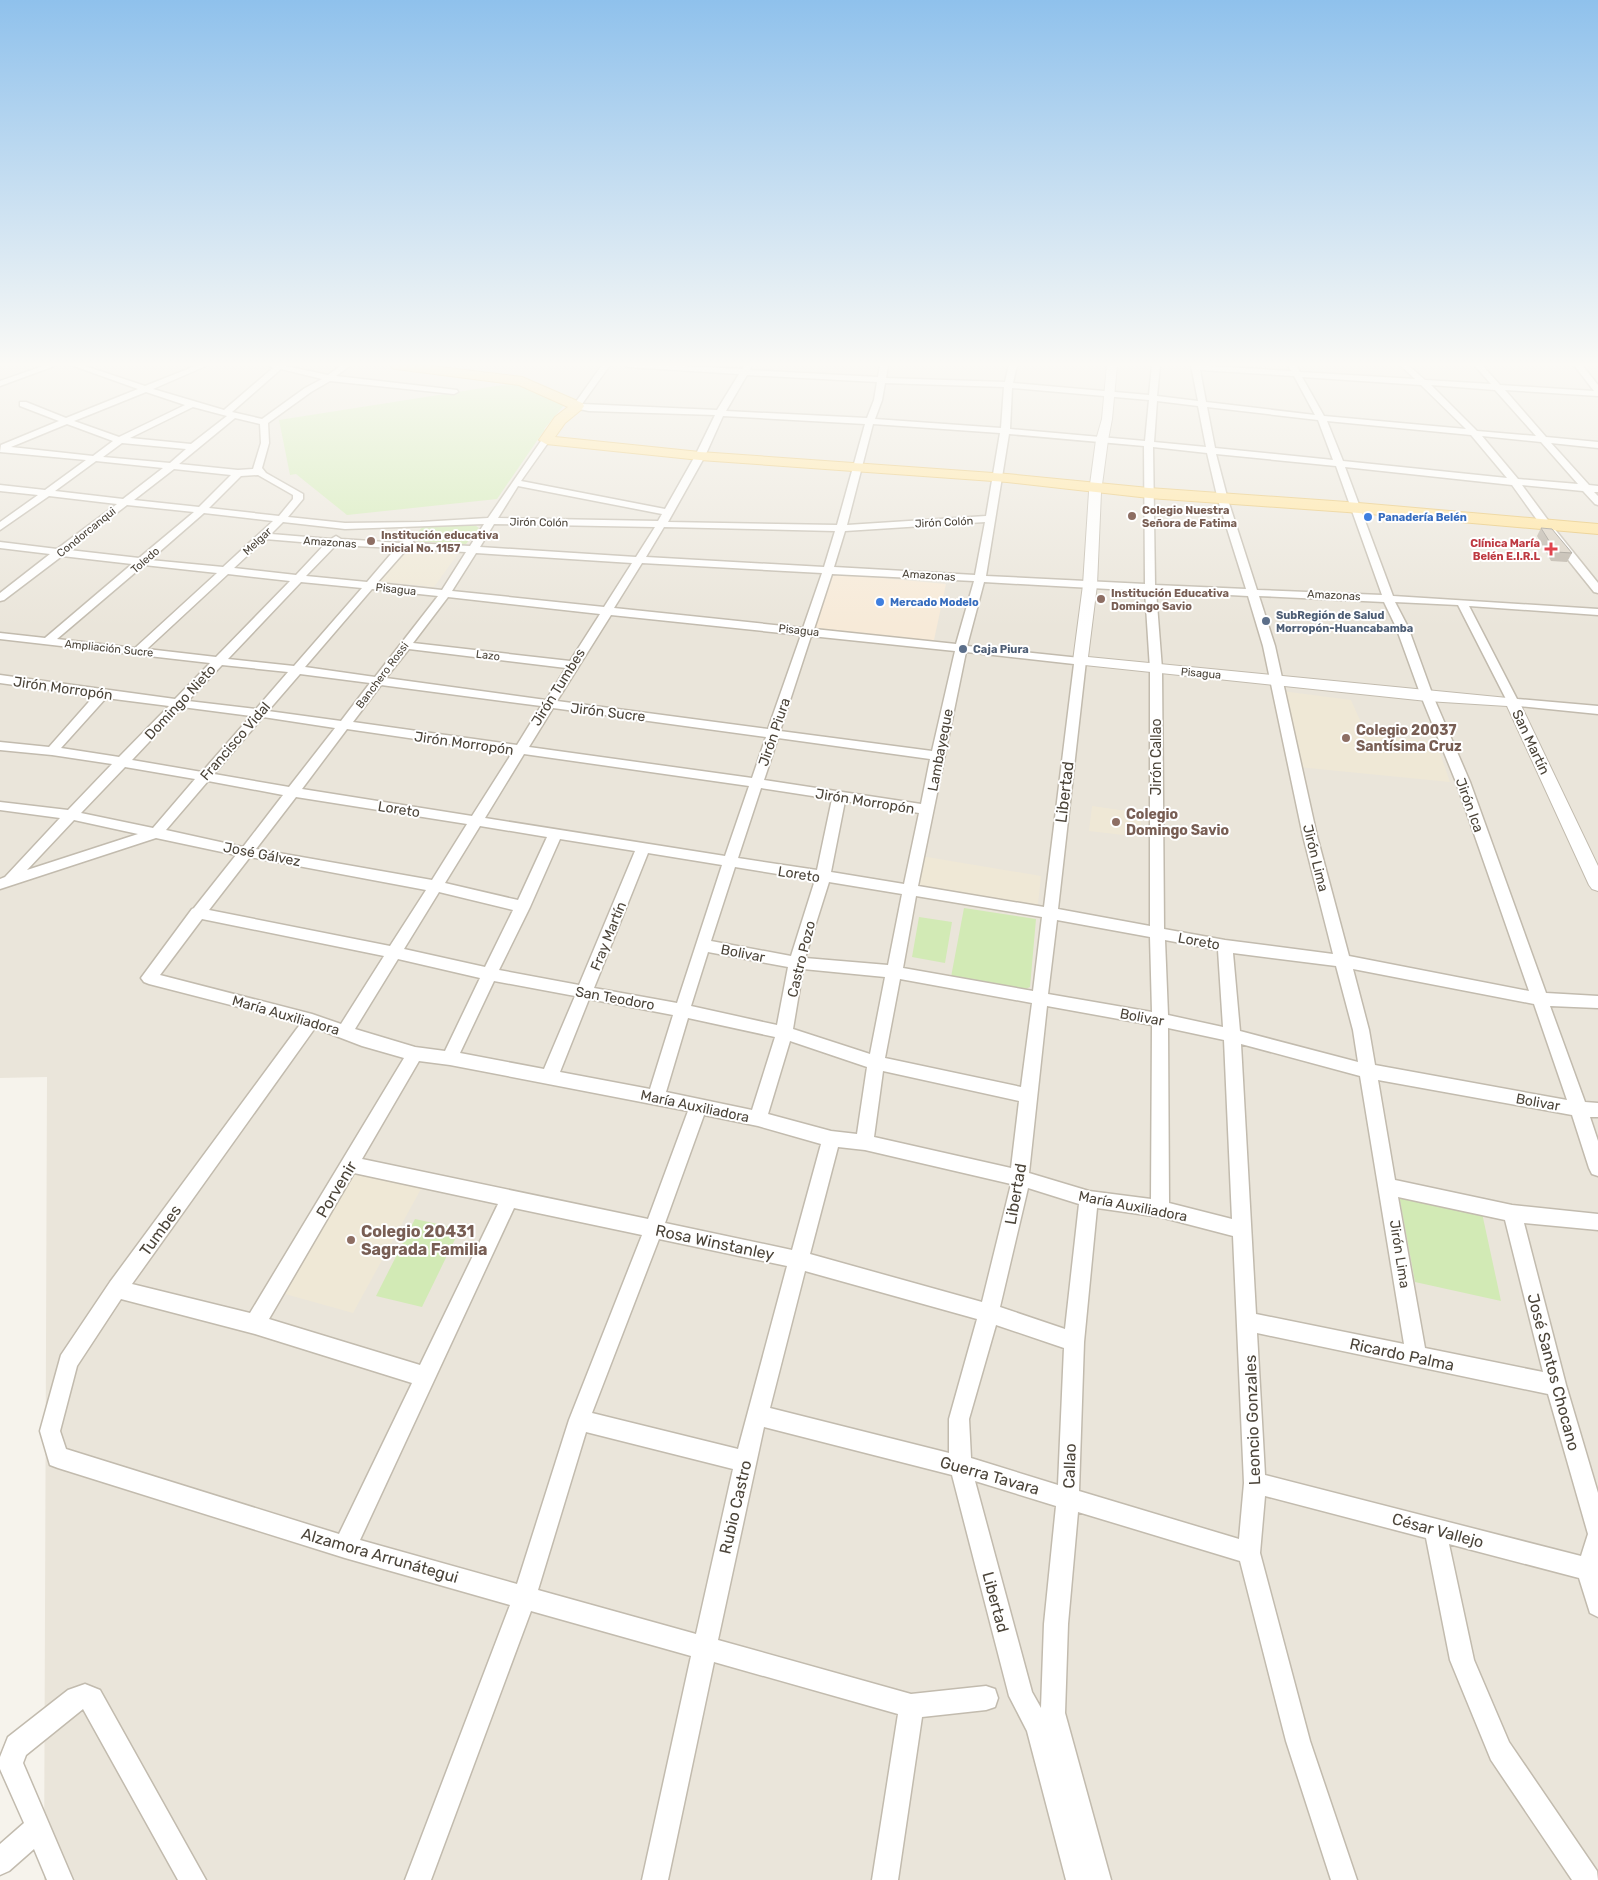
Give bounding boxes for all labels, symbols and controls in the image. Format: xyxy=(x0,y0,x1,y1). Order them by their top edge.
place label: Colegio Nuestra Señora de Fatima xyxy=(1142,504,1237,530)
street label: Condorcanqui xyxy=(54,505,118,560)
marker: Colegio Nuestra Señora de Fatima xyxy=(1126,510,1138,522)
marker: Panadería Belén xyxy=(1362,511,1374,523)
place label: Panadería Belén xyxy=(1378,511,1467,524)
street label: Jirón Colón xyxy=(914,514,974,531)
street label: Jirón Colón xyxy=(510,515,568,530)
street label: Melgar xyxy=(240,524,275,558)
place label: Institución educativa inicial No. 1157 xyxy=(381,529,498,555)
street label: Amazonas xyxy=(303,534,357,551)
marker: Institución educativa inicial No. 1157 xyxy=(365,535,377,547)
place label: Clínica María Belén E.I.R.L xyxy=(1470,537,1540,563)
marker: Clínica María Belén E.I.R.L xyxy=(1544,542,1558,556)
street label: Toledo xyxy=(128,545,162,576)
street label: Amazonas xyxy=(902,567,956,584)
street label: Pisagua xyxy=(375,581,417,598)
place label: Institución Educativa Domingo Savio xyxy=(1111,587,1229,613)
street label: Amazonas xyxy=(1307,588,1361,603)
marker: Institución Educativa Domingo Savio xyxy=(1095,593,1107,605)
marker: Mercado Modelo xyxy=(874,596,886,608)
place label: Mercado Modelo xyxy=(890,596,979,609)
place label: SubRegión de Salud Morropón-Huancabamba xyxy=(1276,609,1413,635)
marker: SubRegión de Salud Morropón-Huancabamba xyxy=(1260,615,1272,627)
street label: Pisagua xyxy=(778,622,820,639)
street label: Ampliación Sucre xyxy=(64,637,154,660)
street label: Banchero Rossi xyxy=(353,640,411,711)
marker: Caja Piura xyxy=(957,643,969,655)
place label: Caja Piura xyxy=(973,643,1029,656)
street label: Jirón Tumbes xyxy=(528,645,589,729)
street label: Lazo xyxy=(475,648,501,663)
street label: Domingo Nieto xyxy=(141,661,219,743)
street label: Pisagua xyxy=(1180,665,1222,682)
street label: Jirón Morropón xyxy=(12,673,114,704)
street label: Jirón Piura xyxy=(755,696,794,769)
street label: Francisco Vidal xyxy=(197,699,274,784)
street label: Jirón Sucre xyxy=(570,699,646,726)
street label: Lambayeque xyxy=(924,707,957,793)
street label: San Martín xyxy=(1508,707,1553,777)
street label: Jirón Callao xyxy=(1148,718,1165,796)
place label: Colegio 20037 Santísima Cruz xyxy=(1356,722,1462,755)
street label: Jirón Morropón xyxy=(413,728,515,759)
marker: Colegio 20037 Santísima Cruz xyxy=(1340,732,1352,744)
street label: Libertad xyxy=(1051,760,1078,824)
street label: Jirón Ica xyxy=(1452,776,1487,835)
street label: Jirón Morropón xyxy=(814,785,916,818)
street label: Loreto xyxy=(377,798,421,821)
place label: Colegio Domingo Savio xyxy=(1126,806,1229,839)
marker: Colegio Domingo Savio xyxy=(1110,816,1122,828)
street label: Jirón Lima xyxy=(1299,823,1332,894)
street label: José Gálvez xyxy=(222,839,302,870)
street label: Loreto xyxy=(777,863,821,886)
street label: Fray Martín xyxy=(587,899,630,973)
street label: Castro Pozo xyxy=(784,919,819,999)
street label: Loreto xyxy=(1177,929,1221,954)
street label: Bolivar xyxy=(719,941,767,966)
street label: San Teodoro xyxy=(574,983,656,1014)
street label: María Auxiliadora xyxy=(230,992,341,1039)
street label: Bolivar xyxy=(1118,1005,1166,1030)
street label: María Auxiliadora xyxy=(639,1087,751,1126)
street label: Bolivar xyxy=(1514,1090,1562,1115)
street label: Porvenir xyxy=(312,1158,361,1221)
street label: Libertad xyxy=(1001,1162,1030,1226)
street label: María Auxiliadora xyxy=(1077,1188,1189,1225)
street label: Tumbes xyxy=(136,1201,185,1260)
street label: Jirón Lima xyxy=(1386,1219,1413,1289)
street label: Rosa Winstanley xyxy=(654,1221,776,1264)
place label: Colegio 20431 Sagrada Familia xyxy=(361,1222,488,1259)
marker: Colegio 20431 Sagrada Familia xyxy=(345,1234,357,1246)
street label: José Santos Chocano xyxy=(1523,1291,1584,1453)
street label: Ricardo Palma xyxy=(1348,1334,1456,1375)
street label: Leoncio Gonzales xyxy=(1241,1355,1264,1485)
street label: Callao xyxy=(1059,1443,1080,1489)
street label: Guerra Tavara xyxy=(938,1452,1042,1499)
street label: Rubio Castro xyxy=(715,1458,755,1556)
street label: César Vallejo xyxy=(1390,1509,1486,1552)
street label: Alzamora Arrunátegui xyxy=(299,1524,461,1587)
street label: Libertad xyxy=(978,1570,1013,1635)

